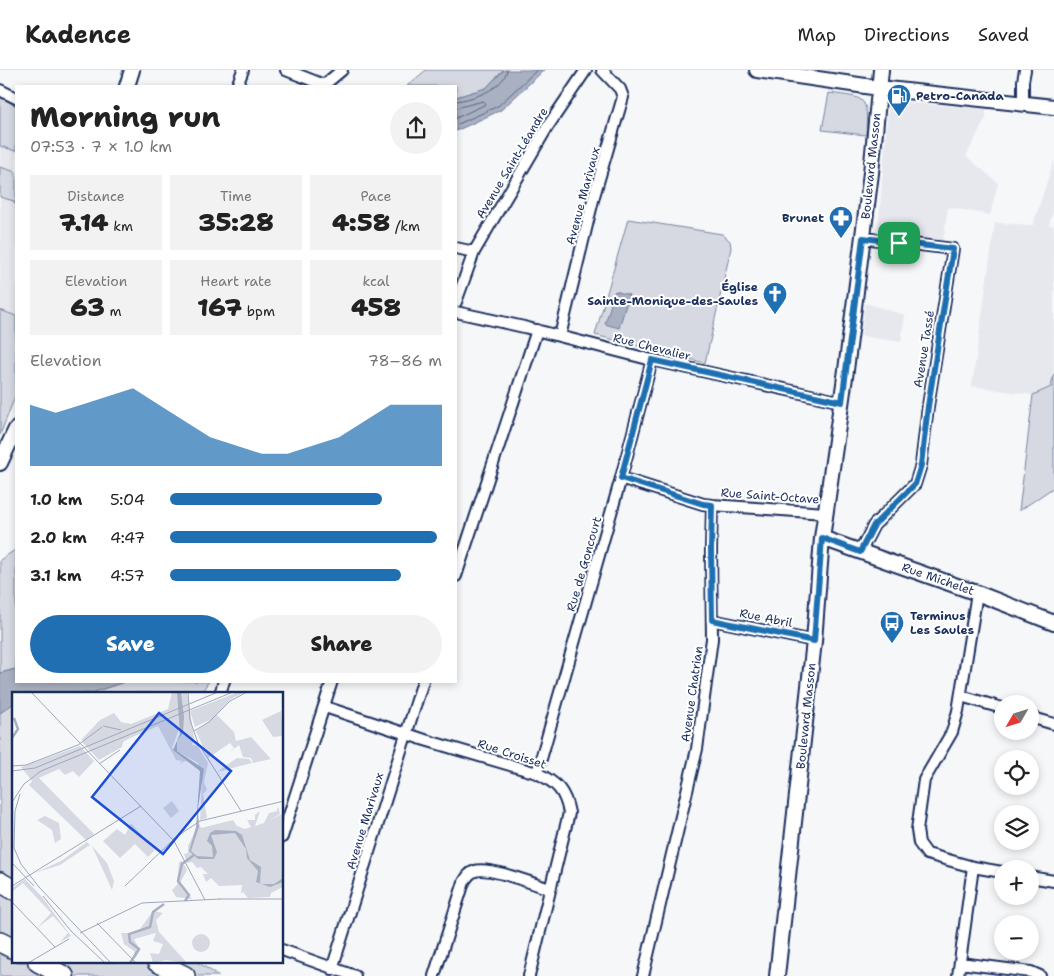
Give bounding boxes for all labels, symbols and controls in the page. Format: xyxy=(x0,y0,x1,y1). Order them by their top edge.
text: Kadence xyxy=(25,19,131,51)
text: Map xyxy=(798,23,836,47)
text: Directions xyxy=(864,23,950,47)
text: Saved xyxy=(978,23,1029,47)
fuel station icon: Petro-Canada xyxy=(886,83,912,117)
place label: Petro-Canada xyxy=(916,88,1005,104)
text: Morning run xyxy=(30,98,220,136)
button: share xyxy=(390,102,442,154)
street label: Avenue Saint-Léandre xyxy=(472,104,552,222)
street label: Boulevard Masson xyxy=(857,112,885,220)
text: 07:53 · 7 × 1.0 km xyxy=(30,136,172,157)
street label: Avenue Marivaux xyxy=(562,145,604,247)
text: Distance xyxy=(67,187,125,205)
text: Time xyxy=(220,187,252,205)
text: Pace xyxy=(361,187,391,205)
text: 7.14 xyxy=(59,205,109,239)
text: 35:28 xyxy=(198,205,274,239)
text: 4:58 xyxy=(332,205,390,239)
pharmacy icon: Brunet xyxy=(828,205,854,239)
place label: Brunet xyxy=(782,210,824,226)
text: km xyxy=(109,217,133,235)
text: /km xyxy=(390,217,420,235)
pin xyxy=(878,222,920,264)
icon: arrive xyxy=(885,229,913,257)
text: Elevation xyxy=(65,272,127,290)
text: Heart rate xyxy=(200,272,272,290)
text: kcal xyxy=(362,272,390,290)
place label: Église Sainte-Monique-des-Saules xyxy=(587,279,758,309)
church icon: Église Sainte-Monique-des-Saules xyxy=(762,281,788,315)
text: 63 xyxy=(70,290,105,324)
text: 167 xyxy=(197,290,242,324)
text: 458 xyxy=(351,290,401,324)
text: m xyxy=(105,302,122,320)
text: bpm xyxy=(242,302,275,320)
street label: Avenue Tassé xyxy=(910,309,938,389)
street label: Rue Chevalier xyxy=(612,330,693,364)
text: Elevation xyxy=(30,350,102,371)
text: 78–86 m xyxy=(368,350,442,371)
street label: Rue Saint-Octave xyxy=(720,485,820,507)
text: 1.0 km xyxy=(30,489,82,510)
text: 5:04 xyxy=(110,489,145,510)
street label: Rue de Goncourt xyxy=(563,515,605,613)
text: 2.0 km xyxy=(30,527,87,548)
text: 4:47 xyxy=(110,527,145,548)
street label: Rue Michelet xyxy=(900,559,976,599)
text: 3.1 km xyxy=(30,565,81,586)
text: 4:57 xyxy=(110,565,145,586)
street label: Rue Abril xyxy=(738,605,794,631)
place label: Terminus Les Saules xyxy=(910,608,974,638)
bus stop icon: Terminus Les Saules xyxy=(879,610,905,644)
button: Save xyxy=(30,615,231,673)
button: Share xyxy=(241,615,442,673)
street label: Avenue Chatrian xyxy=(677,645,707,743)
street label: Boulevard Masson xyxy=(792,662,820,770)
inset map xyxy=(12,692,284,964)
north arrow xyxy=(994,695,1039,740)
map controls xyxy=(994,695,1039,960)
street label: Rue Croisset xyxy=(476,735,548,773)
button: locate xyxy=(994,750,1039,795)
street label: Avenue Marivaux xyxy=(343,771,387,871)
button: layers xyxy=(994,805,1039,850)
button: + xyxy=(994,860,1039,905)
button: − xyxy=(994,915,1039,960)

